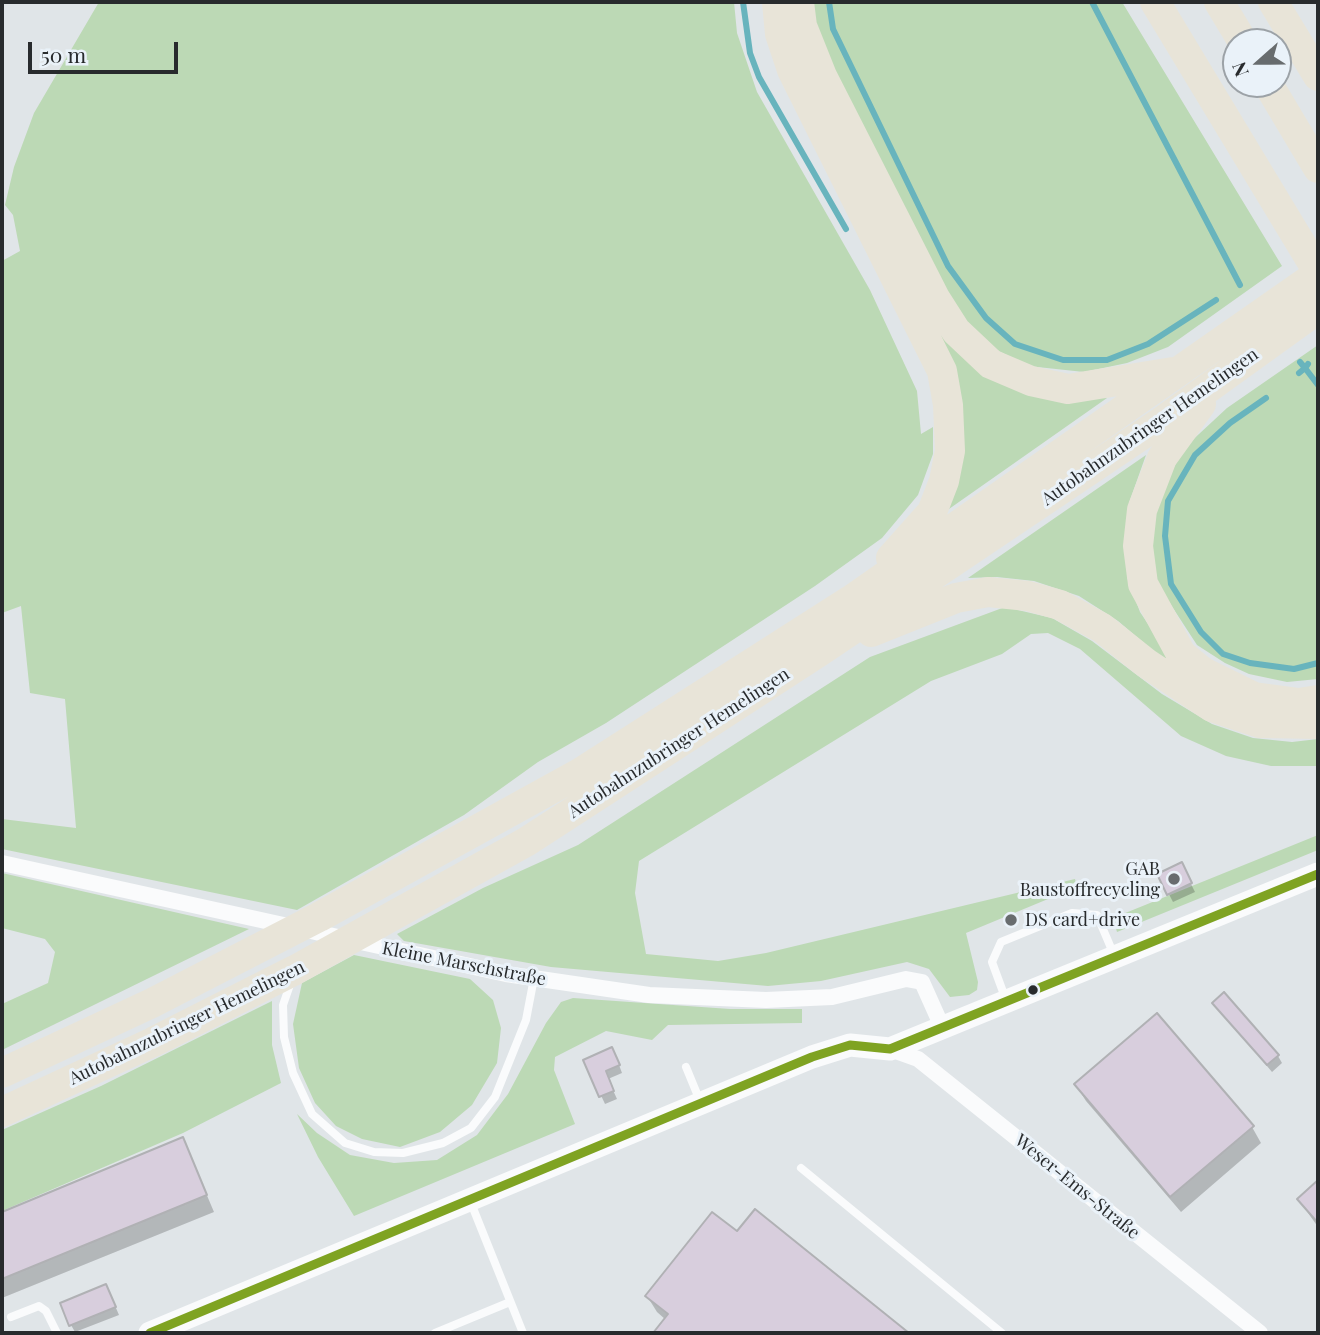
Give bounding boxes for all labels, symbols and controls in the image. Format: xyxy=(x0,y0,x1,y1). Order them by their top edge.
scale bar xyxy=(32,28,182,72)
north arrow xyxy=(1222,28,1292,98)
text: 50 m xyxy=(41,40,86,68)
text: N xyxy=(1225,59,1254,81)
street label: Autobahnzubringer Hemelingen xyxy=(1038,344,1262,510)
street label: Autobahnzubringer Hemelingen xyxy=(564,663,794,823)
place label: GAB Baustoffrecycling xyxy=(1020,858,1160,900)
marker: GAB Baustoffrecycling xyxy=(1166,871,1182,887)
place label: DS card+drive xyxy=(1025,909,1140,931)
marker: DS card+drive xyxy=(1003,912,1019,928)
street label: Kleine Marschstraße xyxy=(380,938,548,990)
street label: Autobahnzubringer Hemelingen xyxy=(66,956,308,1090)
unlabelled marker xyxy=(1026,983,1040,997)
street label: Weser-Ems-Straße xyxy=(1010,1130,1144,1244)

